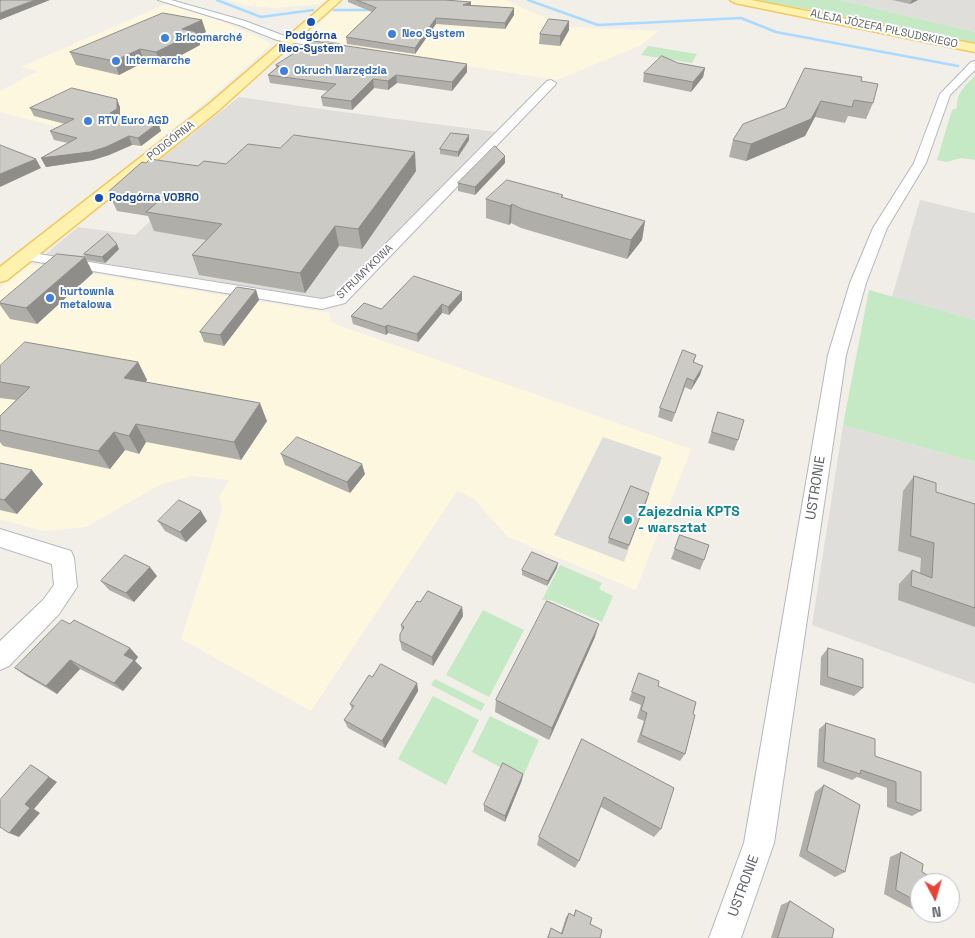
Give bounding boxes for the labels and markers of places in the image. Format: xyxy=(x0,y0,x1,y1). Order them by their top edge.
marker: Podgórna Neo-System xyxy=(305,16,317,28)
place label: Neo System xyxy=(402,27,465,41)
marker: Neo System xyxy=(386,28,398,40)
place label: Podgórna Neo-System xyxy=(279,29,343,55)
place label: Bricomarché xyxy=(175,31,242,45)
marker: Bricomarché xyxy=(159,32,171,44)
place label: Intermarche xyxy=(126,54,191,68)
marker: Intermarche xyxy=(110,55,122,67)
place label: Okruch Narzędzia xyxy=(294,64,387,78)
marker: Okruch Narzędzia xyxy=(278,65,290,77)
place label: RTV Euro AGD xyxy=(98,114,169,128)
marker: RTV Euro AGD xyxy=(82,115,94,127)
place label: Podgórna VOBRO xyxy=(109,191,199,205)
marker: Podgórna VOBRO xyxy=(93,192,105,204)
place label: hurtownia metalowa xyxy=(60,285,114,311)
marker: hurtownia metalowa xyxy=(44,292,56,304)
place label: Zajezdnia KPTS - warsztat xyxy=(638,504,740,536)
marker: Zajezdnia KPTS - warsztat xyxy=(622,514,634,526)

